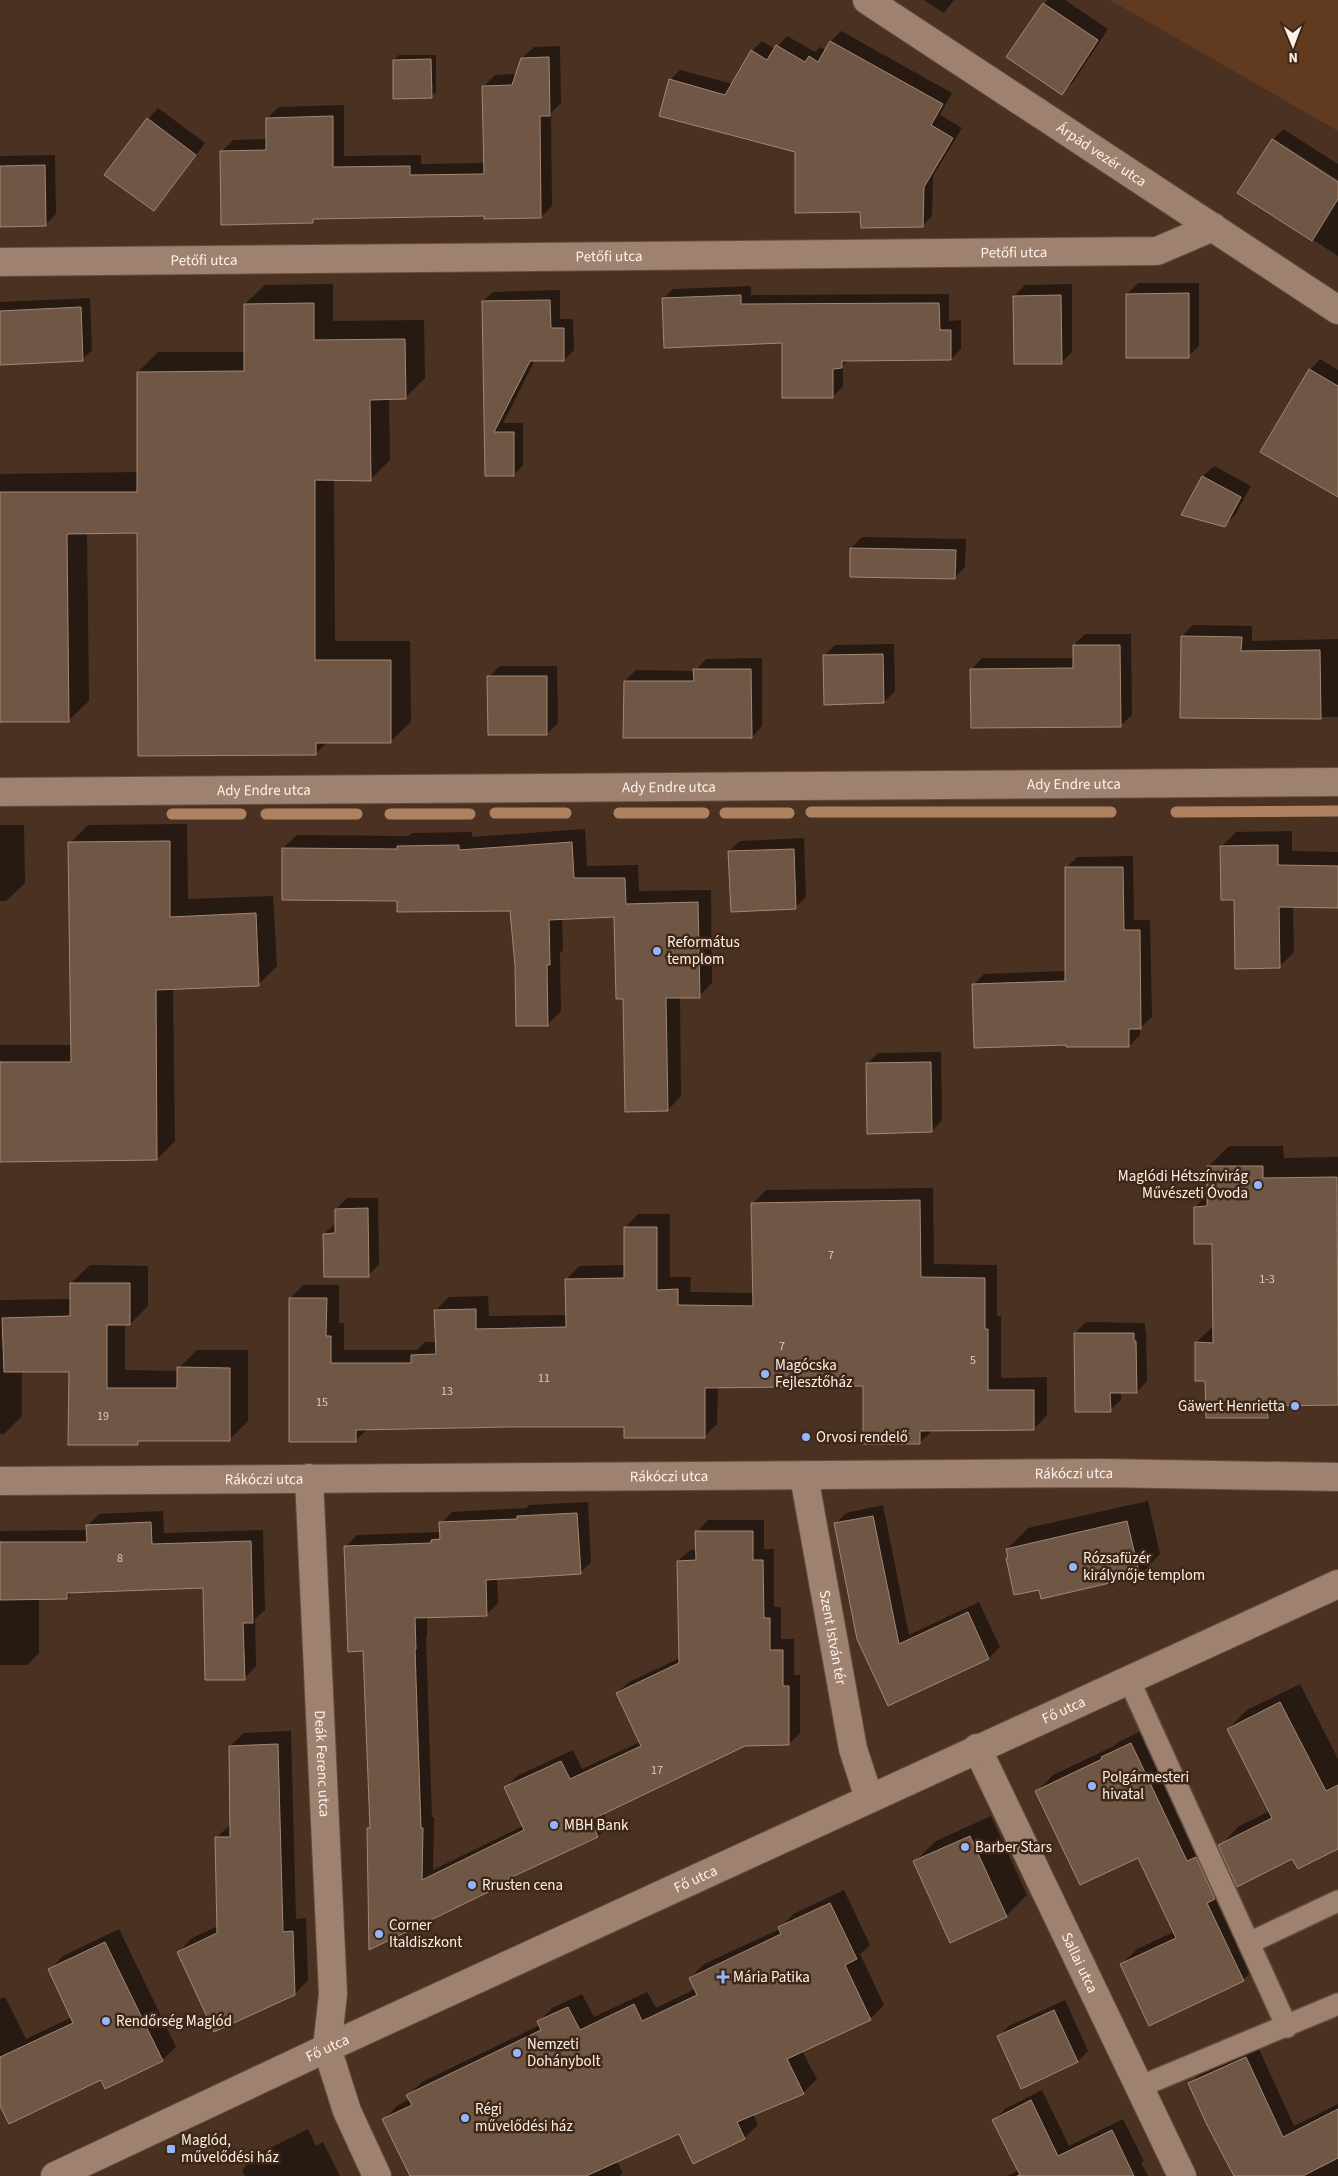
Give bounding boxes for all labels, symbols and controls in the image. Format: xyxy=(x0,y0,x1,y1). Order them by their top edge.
north arrow xyxy=(1268,20,1318,70)
text: N xyxy=(1288,47,1298,67)
street label: Árpád vezér utca xyxy=(1052,117,1151,192)
street label: Petőfi utca xyxy=(980,242,1047,263)
street label: Petőfi utca xyxy=(575,245,642,267)
street label: Petőfi utca xyxy=(170,249,238,271)
street label: Ady Endre utca xyxy=(1027,773,1121,795)
street label: Ady Endre utca xyxy=(622,776,716,798)
street label: Ady Endre utca xyxy=(217,779,311,801)
place label: Református templom xyxy=(667,932,740,970)
marker: Református templom xyxy=(651,945,663,957)
place label: Maglódi Hétszínvirág Művészeti Óvoda xyxy=(1118,1166,1248,1204)
marker: Maglódi Hétszínvirág Művészeti Óvoda xyxy=(1252,1179,1264,1191)
house number: 7 xyxy=(828,1247,834,1264)
house number: 1-3 xyxy=(1259,1271,1275,1288)
house number: 7 xyxy=(779,1338,785,1355)
house number: 5 xyxy=(970,1352,976,1369)
place label: Magócska Fejlesztőház xyxy=(775,1355,852,1393)
marker: Magócska Fejlesztőház xyxy=(759,1368,771,1380)
house number: 11 xyxy=(538,1370,550,1387)
house number: 13 xyxy=(441,1383,453,1400)
house number: 15 xyxy=(316,1394,328,1411)
place label: Gäwert Henrietta xyxy=(1178,1396,1285,1417)
marker: Gäwert Henrietta xyxy=(1289,1400,1301,1412)
house number: 19 xyxy=(97,1408,109,1425)
place label: Orvosi rendelő xyxy=(816,1427,908,1448)
marker: Orvosi rendelő xyxy=(800,1431,812,1443)
street label: Rákóczi utca xyxy=(1035,1462,1113,1484)
street label: Rákóczi utca xyxy=(630,1465,708,1487)
street label: Rákóczi utca xyxy=(225,1468,303,1490)
place label: Rózsafüzér királynője templom xyxy=(1083,1548,1205,1586)
house number: 8 xyxy=(117,1550,123,1567)
marker: Rózsafüzér királynője templom xyxy=(1067,1561,1079,1573)
street label: Szent István tér xyxy=(814,1588,852,1687)
street label: Fő utca xyxy=(1038,1691,1089,1729)
street label: Deák Ferenc utca xyxy=(309,1710,335,1818)
house number: 17 xyxy=(651,1762,663,1779)
place label: Polgármesteri hivatal xyxy=(1102,1767,1189,1805)
marker: Polgármesteri hivatal xyxy=(1086,1780,1098,1792)
place label: MBH Bank xyxy=(564,1815,629,1836)
marker: MBH Bank xyxy=(548,1819,560,1831)
place label: Barber Stars xyxy=(975,1837,1052,1858)
marker: Barber Stars xyxy=(959,1841,971,1853)
street label: Fő utca xyxy=(670,1860,721,1898)
place label: Rrusten cena xyxy=(482,1875,563,1896)
marker: Rrusten cena xyxy=(466,1879,478,1891)
place label: Corner Italdiszkont xyxy=(389,1915,462,1953)
marker: Corner Italdiszkont xyxy=(373,1928,385,1940)
street label: Sallai utca xyxy=(1056,1929,1103,1996)
place label: Mária Patika xyxy=(733,1967,810,1988)
marker: Mária Patika xyxy=(717,1971,729,1983)
place label: Rendőrség Maglód xyxy=(116,2011,232,2032)
marker: Rendőrség Maglód xyxy=(100,2015,112,2027)
street label: Fő utca xyxy=(302,2029,352,2067)
place label: Nemzeti Dohánybolt xyxy=(527,2034,601,2072)
marker: Nemzeti Dohánybolt xyxy=(511,2047,523,2059)
place label: Régi művelődési ház xyxy=(475,2099,573,2137)
marker: Régi művelődési ház xyxy=(459,2112,471,2124)
place label: Maglód, művelődési ház xyxy=(181,2130,279,2168)
marker: Maglód, művelődési ház xyxy=(165,2143,177,2155)

